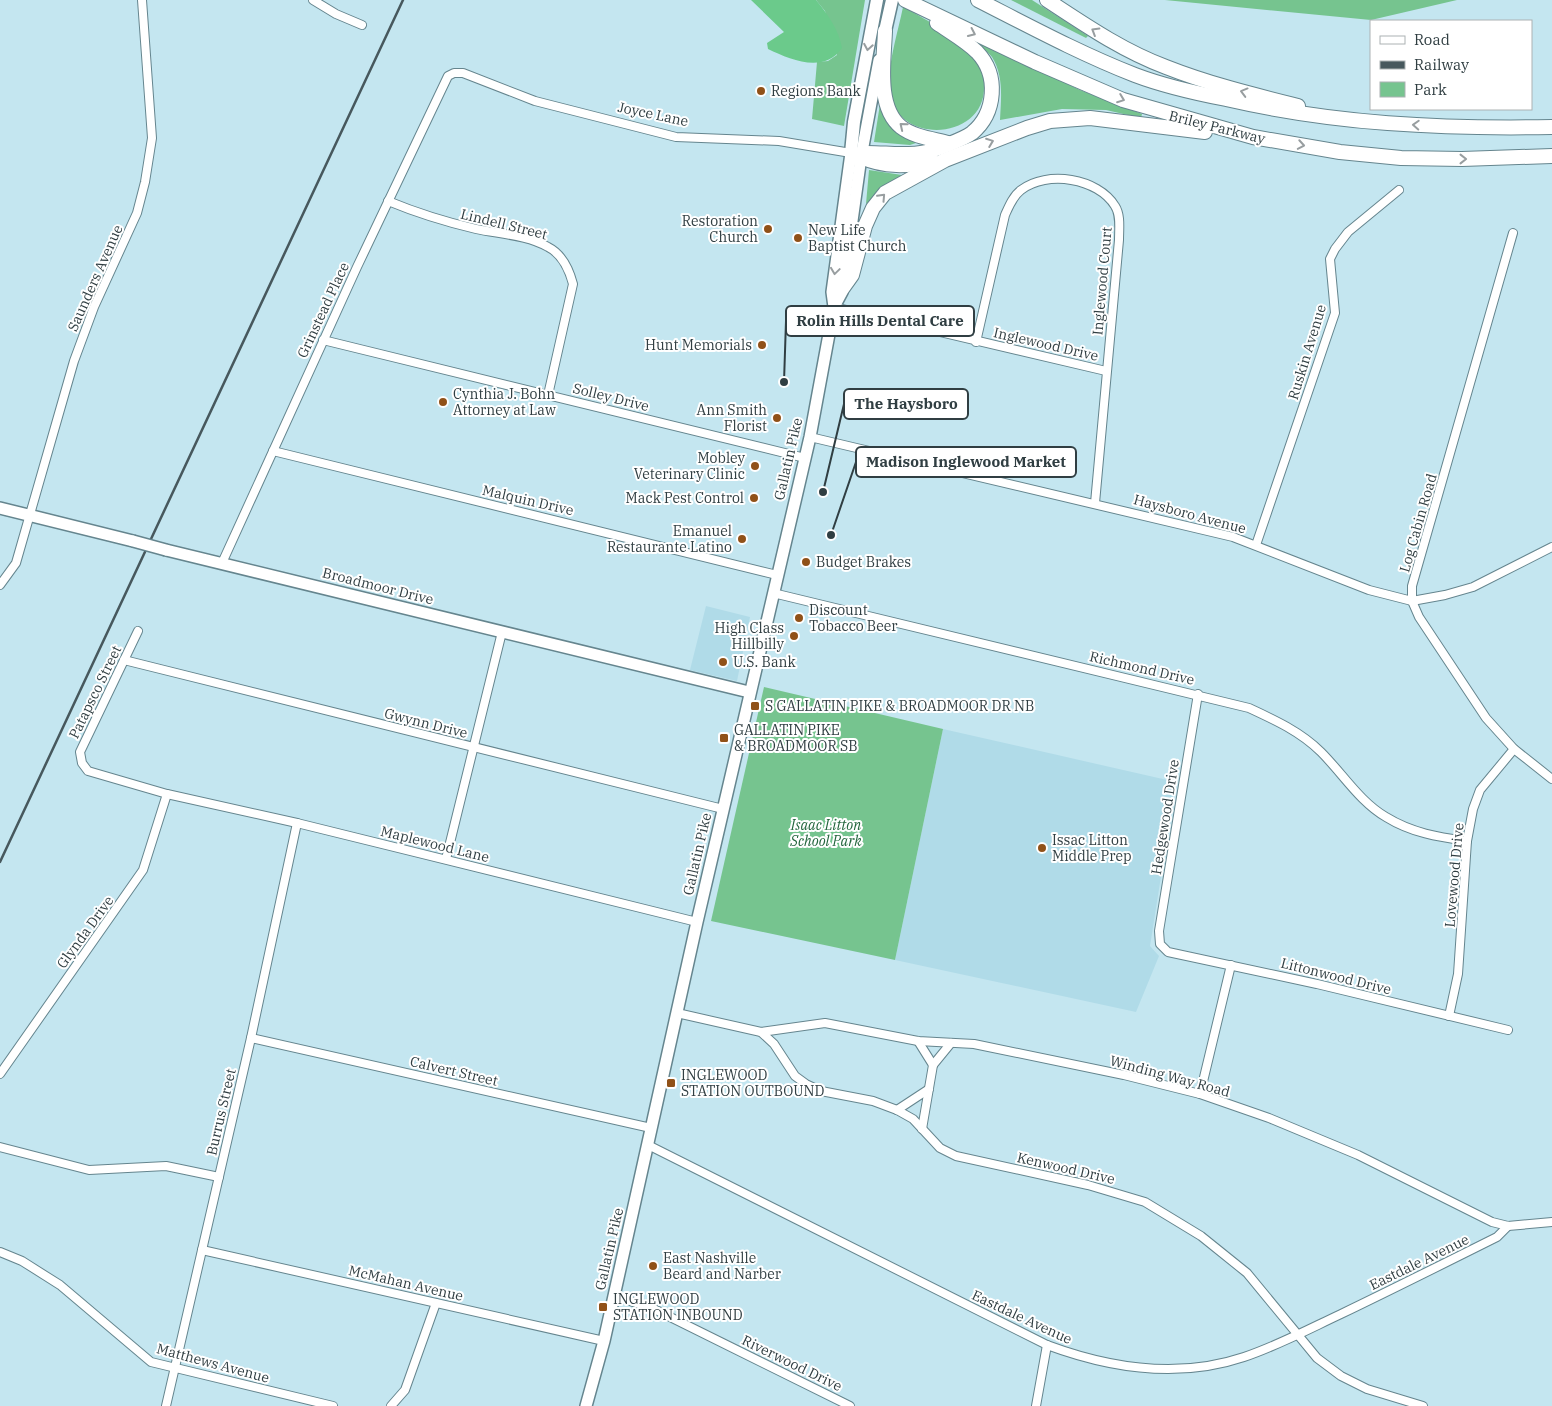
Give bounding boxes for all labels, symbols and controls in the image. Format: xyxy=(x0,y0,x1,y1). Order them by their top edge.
legend xyxy=(1370,20,1532,110)
one-way arrow xyxy=(967,26,976,37)
one-way arrow xyxy=(1091,27,1100,37)
text: Road xyxy=(1414,30,1450,49)
one-way arrow xyxy=(864,43,874,51)
text: Railway xyxy=(1414,55,1469,74)
text: Park xyxy=(1414,80,1447,99)
place label: Regions Bank xyxy=(771,82,862,100)
marker: Regions Bank xyxy=(755,85,767,97)
one-way arrow xyxy=(1241,88,1249,98)
one-way arrow xyxy=(1116,93,1125,103)
street label: Joyce Lane xyxy=(616,98,690,130)
street label: Briley Parkway xyxy=(1167,106,1268,148)
one-way arrow xyxy=(1412,120,1420,131)
one-way arrow xyxy=(900,124,909,132)
one-way arrow xyxy=(985,138,994,148)
one-way arrow xyxy=(1297,140,1305,150)
one-way arrow xyxy=(1459,154,1467,164)
one-way arrow xyxy=(876,194,885,203)
street label: Lindell Street xyxy=(459,205,549,243)
place label: Restoration Church xyxy=(682,212,758,246)
place label: New Life Baptist Church xyxy=(808,221,907,255)
street label: Saunders Avenue xyxy=(63,222,127,334)
marker: Restoration Church xyxy=(762,223,774,235)
street label: Inglewood Court xyxy=(1088,226,1116,336)
marker: New Life Baptist Church xyxy=(792,232,804,244)
street label: Grinstead Place xyxy=(293,259,353,361)
one-way arrow xyxy=(830,267,840,275)
street label: Ruskin Avenue xyxy=(1284,302,1330,402)
callout: Rolin Hills Dental Care xyxy=(786,306,974,336)
text: Rolin Hills Dental Care xyxy=(796,311,964,330)
street label: Inglewood Drive xyxy=(992,323,1100,365)
place label: Hunt Memorials xyxy=(645,336,752,354)
marker: Hunt Memorials xyxy=(756,339,768,351)
street label: Solley Drive xyxy=(571,379,651,415)
place label: Cynthia J. Bohn Attorney at Law xyxy=(453,385,556,419)
callout: The Haysboro xyxy=(844,389,968,419)
text: The Haysboro xyxy=(854,394,958,413)
marker: Cynthia J. Bohn Attorney at Law xyxy=(437,396,449,408)
place label: Ann Smith Florist xyxy=(697,401,767,435)
marker: Ann Smith Florist xyxy=(771,412,783,424)
street label: Gallatin Pike xyxy=(770,416,806,502)
callout: Madison Inglewood Market xyxy=(856,447,1076,477)
place label: Mobley Veterinary Clinic xyxy=(634,449,746,483)
text: Madison Inglewood Market xyxy=(866,452,1066,471)
marker: Mobley Veterinary Clinic xyxy=(749,460,761,472)
street label: Log Cabin Road xyxy=(1395,471,1441,574)
street label: Malquin Drive xyxy=(481,481,575,519)
place label: Mack Pest Control xyxy=(626,489,744,507)
street label: Haysboro Avenue xyxy=(1132,490,1248,538)
marker: Mack Pest Control xyxy=(748,492,760,504)
place label: Emanuel Restaurante Latino xyxy=(607,522,732,556)
marker: Emanuel Restaurante Latino xyxy=(736,533,748,545)
place label: Budget Brakes xyxy=(816,553,911,571)
marker: Budget Brakes xyxy=(800,556,812,568)
street label: Broadmoor Drive xyxy=(321,563,435,609)
place label: Discount Tobacco Beer xyxy=(809,601,898,635)
marker: Discount Tobacco Beer xyxy=(793,612,805,624)
place label: High Class Hillbilly xyxy=(714,619,785,653)
marker: High Class Hillbilly xyxy=(788,630,800,642)
street label: Patapsco Street xyxy=(65,642,125,742)
street label: Richmond Drive xyxy=(1088,647,1196,689)
place label: U.S. Bank xyxy=(733,653,797,671)
marker: U.S. Bank xyxy=(717,656,729,668)
place label: S GALLATIN PIKE & BROADMOOR DR NB xyxy=(765,697,1034,715)
marker: S GALLATIN PIKE & BROADMOOR DR NB xyxy=(749,700,761,712)
street label: Gwynn Drive xyxy=(382,704,470,742)
place label: GALLATIN PIKE & BROADMOOR SB xyxy=(734,721,858,755)
marker: GALLATIN PIKE & BROADMOOR SB xyxy=(718,732,730,744)
street label: Hedgewood Drive xyxy=(1147,758,1183,876)
street label: Gallatin Pike xyxy=(679,811,715,897)
park label: Isaac Litton School Park xyxy=(789,816,862,850)
street label: Maplewood Lane xyxy=(379,822,491,866)
street label: Lovewood Drive xyxy=(1440,822,1468,928)
place label: Issac Litton Middle Prep xyxy=(1052,831,1132,865)
marker: Issac Litton Middle Prep xyxy=(1036,842,1048,854)
street label: Glynda Drive xyxy=(53,892,117,972)
street label: Littonwood Drive xyxy=(1279,954,1393,998)
street label: Winding Way Road xyxy=(1108,1051,1233,1101)
street label: Calvert Street xyxy=(408,1052,500,1090)
place label: INGLEWOOD STATION OUTBOUND xyxy=(681,1066,824,1100)
street label: Burrus Street xyxy=(202,1067,240,1157)
marker: INGLEWOOD STATION OUTBOUND xyxy=(665,1077,677,1089)
street label: Kenwood Drive xyxy=(1015,1148,1117,1188)
street label: Gallatin Pike xyxy=(591,1206,627,1292)
street label: Eastdale Avenue xyxy=(1366,1230,1472,1294)
place label: East Nashville Beard and Narber xyxy=(663,1249,782,1283)
marker: East Nashville Beard and Narber xyxy=(647,1260,659,1272)
street label: McMahan Avenue xyxy=(347,1261,465,1305)
street label: Eastdale Avenue xyxy=(969,1286,1075,1348)
place label: INGLEWOOD STATION INBOUND xyxy=(613,1290,743,1324)
marker: INGLEWOOD STATION INBOUND xyxy=(597,1301,609,1313)
street label: Riverwood Drive xyxy=(739,1331,845,1395)
street label: Matthews Avenue xyxy=(155,1339,271,1387)

